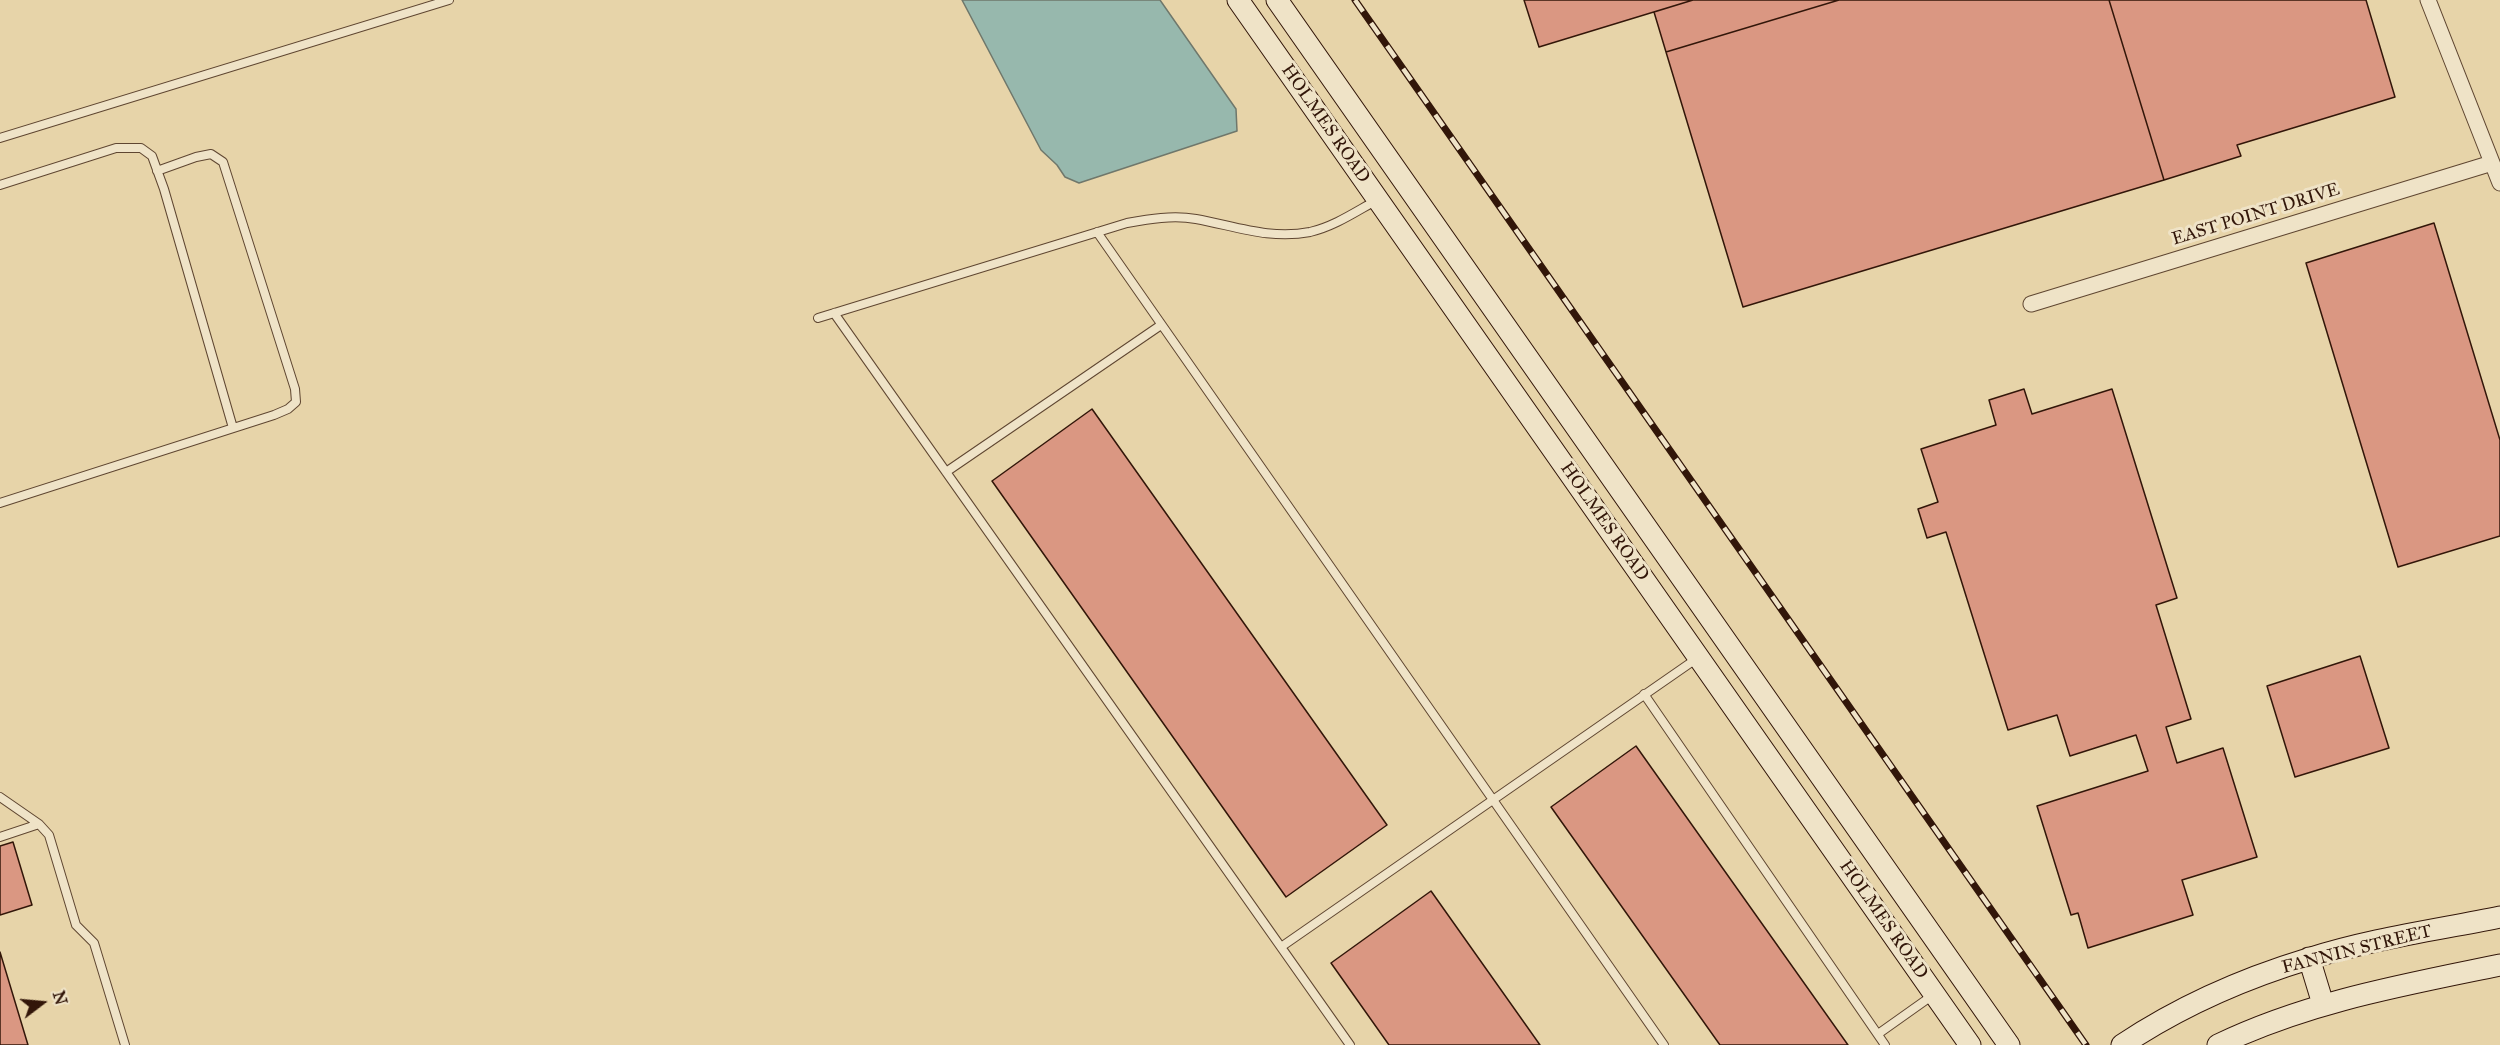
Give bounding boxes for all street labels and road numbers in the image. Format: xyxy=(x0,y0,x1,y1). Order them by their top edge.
street label: HOLMES ROAD xyxy=(1276,60,1374,188)
street label: EAST POINT DRIVE xyxy=(2169,179,2343,251)
street label: HOLMES ROAD xyxy=(1555,458,1653,586)
street label: HOLMES ROAD xyxy=(1834,856,1932,984)
street label: FANNIN STREET xyxy=(2280,921,2434,979)

